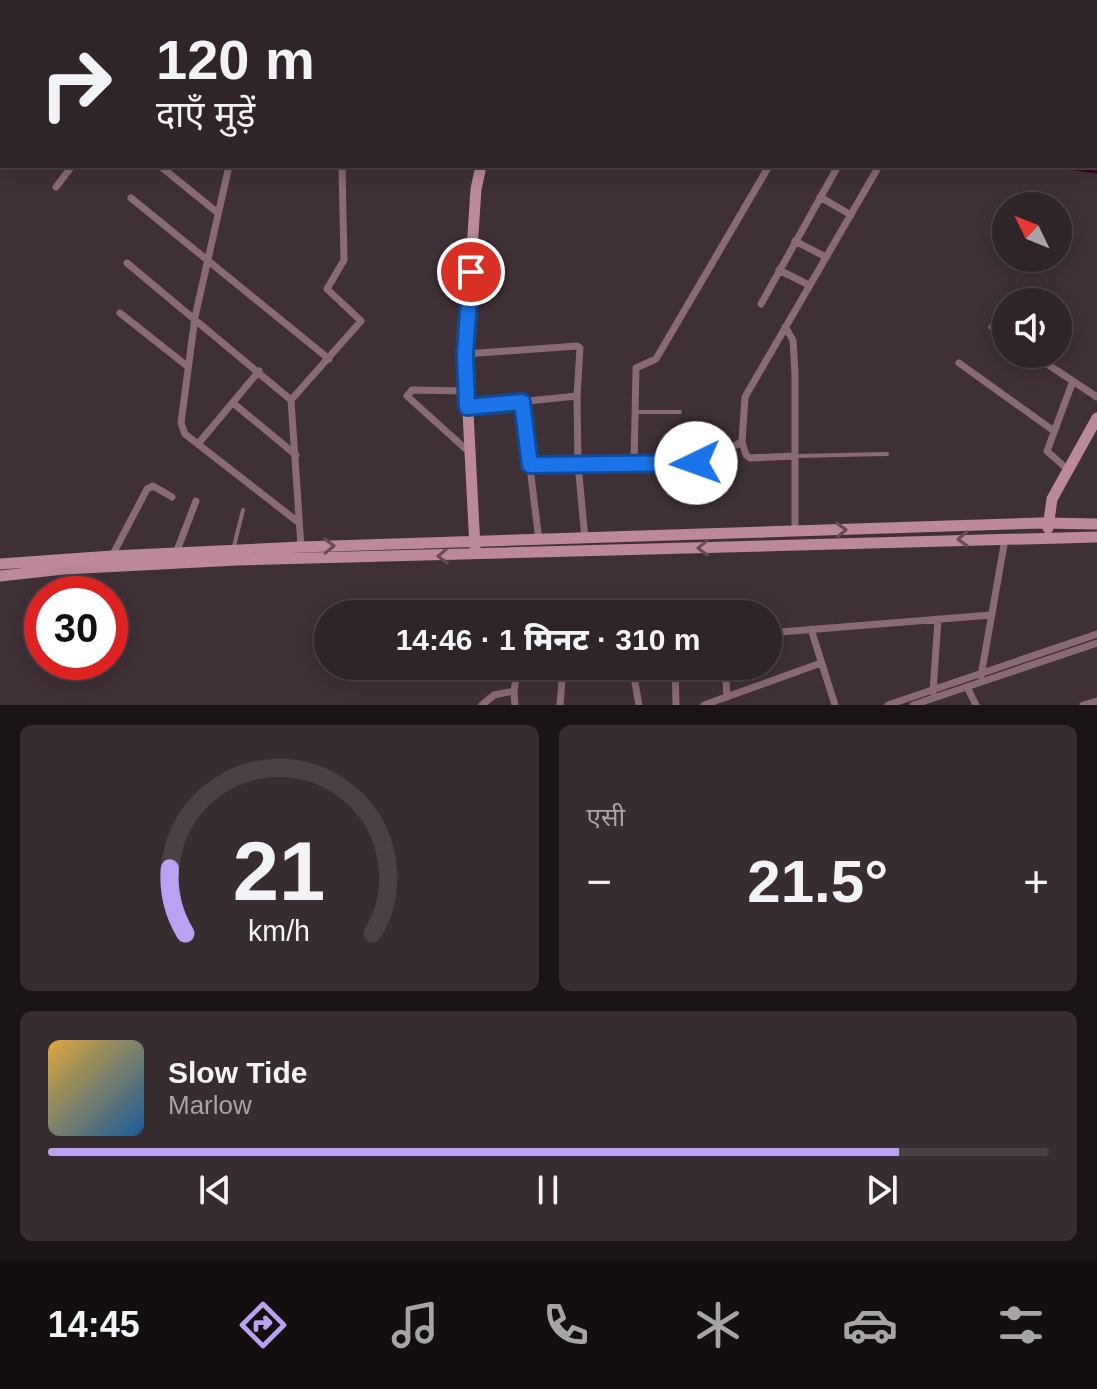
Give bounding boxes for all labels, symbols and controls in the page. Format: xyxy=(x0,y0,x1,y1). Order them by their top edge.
text: 120 m xyxy=(156,28,315,91)
icon: right xyxy=(24,32,128,136)
text: दाएँ मुड़ें xyxy=(156,94,255,135)
north arrow xyxy=(992,192,1072,272)
map controls xyxy=(992,192,1072,368)
pin xyxy=(437,238,505,306)
icon: arrive xyxy=(449,250,493,294)
button: sound xyxy=(992,288,1072,368)
position arrow xyxy=(654,421,738,505)
one-way arrow xyxy=(835,522,848,539)
one-way arrow xyxy=(956,530,969,548)
one-way arrow xyxy=(323,537,336,554)
one-way arrow xyxy=(696,539,709,556)
one-way arrow xyxy=(436,547,449,564)
speed limit sign: 30 xyxy=(24,576,128,680)
text: 14:46 · 1 मिनट · 310 m xyxy=(396,623,700,656)
text: एसी xyxy=(587,802,625,832)
text: 21 xyxy=(233,825,326,918)
text: 21.5° xyxy=(747,848,888,915)
text: − xyxy=(587,857,612,906)
text: + xyxy=(1023,857,1049,906)
text: km/h xyxy=(248,915,310,947)
text: Slow Tide xyxy=(168,1056,307,1089)
text: Marlow xyxy=(168,1090,252,1120)
icon: previous xyxy=(193,1168,237,1212)
icon: pause xyxy=(526,1168,570,1212)
icon: next xyxy=(860,1168,904,1212)
icon: directions xyxy=(235,1297,291,1353)
icon: music xyxy=(387,1297,443,1353)
icon: phone xyxy=(538,1297,594,1353)
icon: climate xyxy=(690,1297,746,1353)
icon: car xyxy=(842,1297,898,1353)
icon: filters xyxy=(993,1297,1049,1353)
text: 14:45 xyxy=(48,1304,140,1345)

